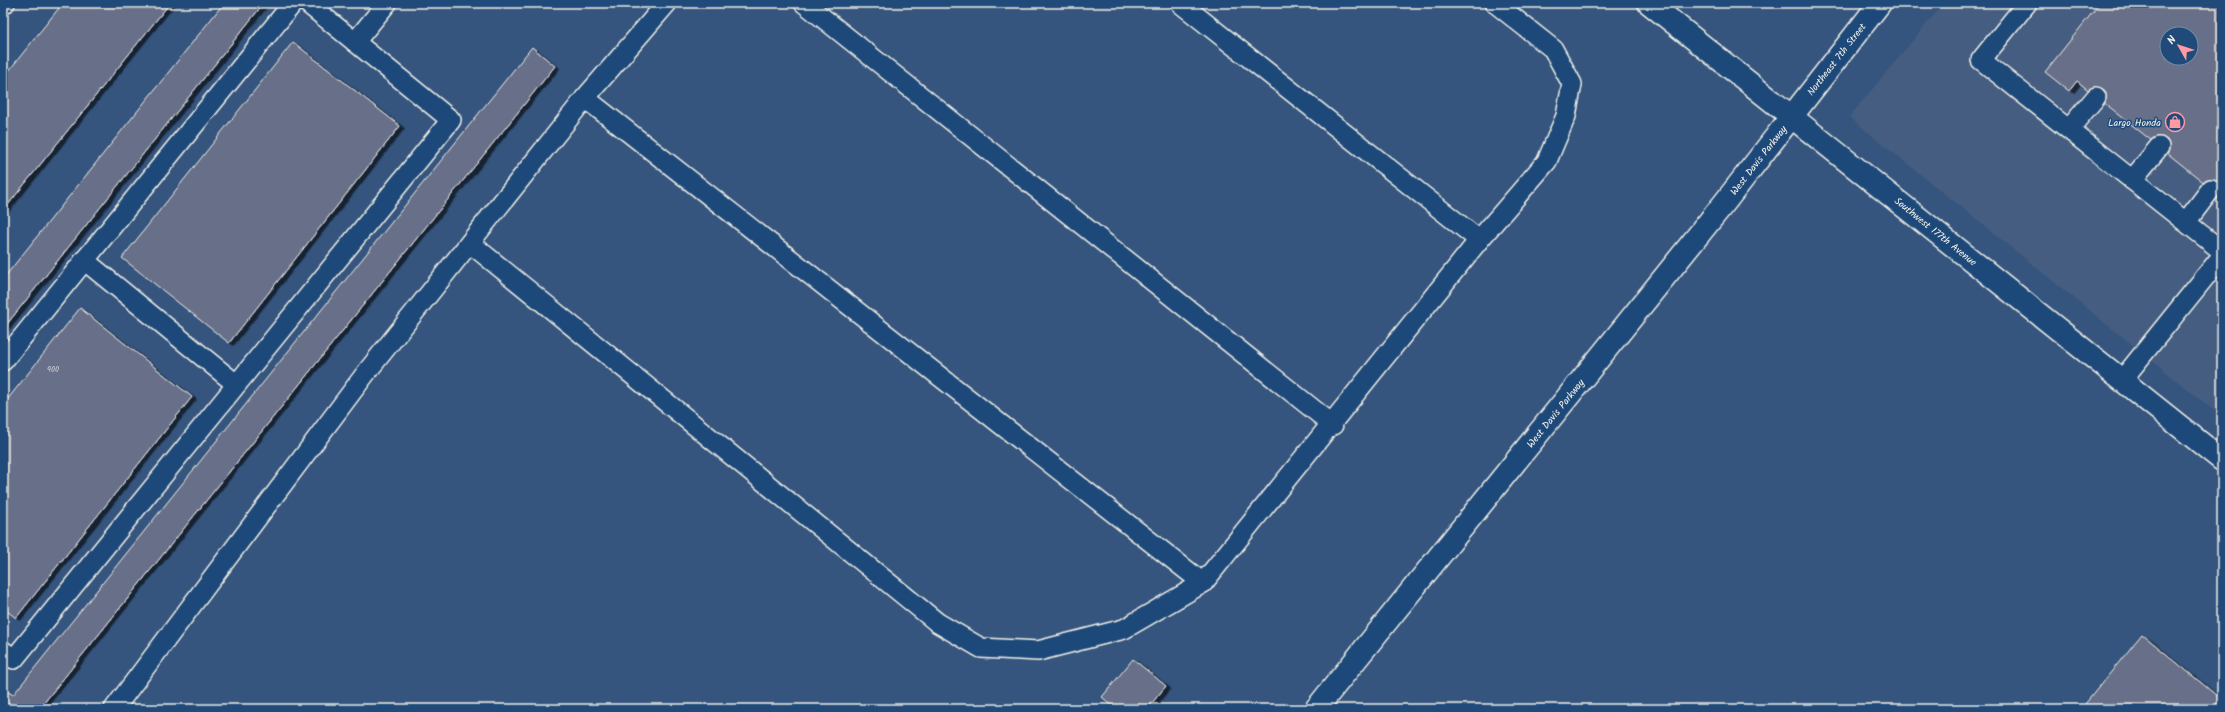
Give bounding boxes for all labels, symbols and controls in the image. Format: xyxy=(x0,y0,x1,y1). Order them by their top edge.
street label: Northeast 7th Street xyxy=(1803,20,1870,99)
north arrow xyxy=(2159,26,2199,66)
text: N xyxy=(2163,32,2181,49)
shop icon: Largo Honda xyxy=(2164,111,2186,133)
place label: Largo Honda xyxy=(2108,115,2161,131)
street label: West Davis Parkway xyxy=(1726,122,1791,199)
street label: Southwest 177th Avenue xyxy=(1891,193,1981,270)
house number: 900 xyxy=(47,363,59,376)
street label: West Davis Parkway xyxy=(1523,375,1589,452)

